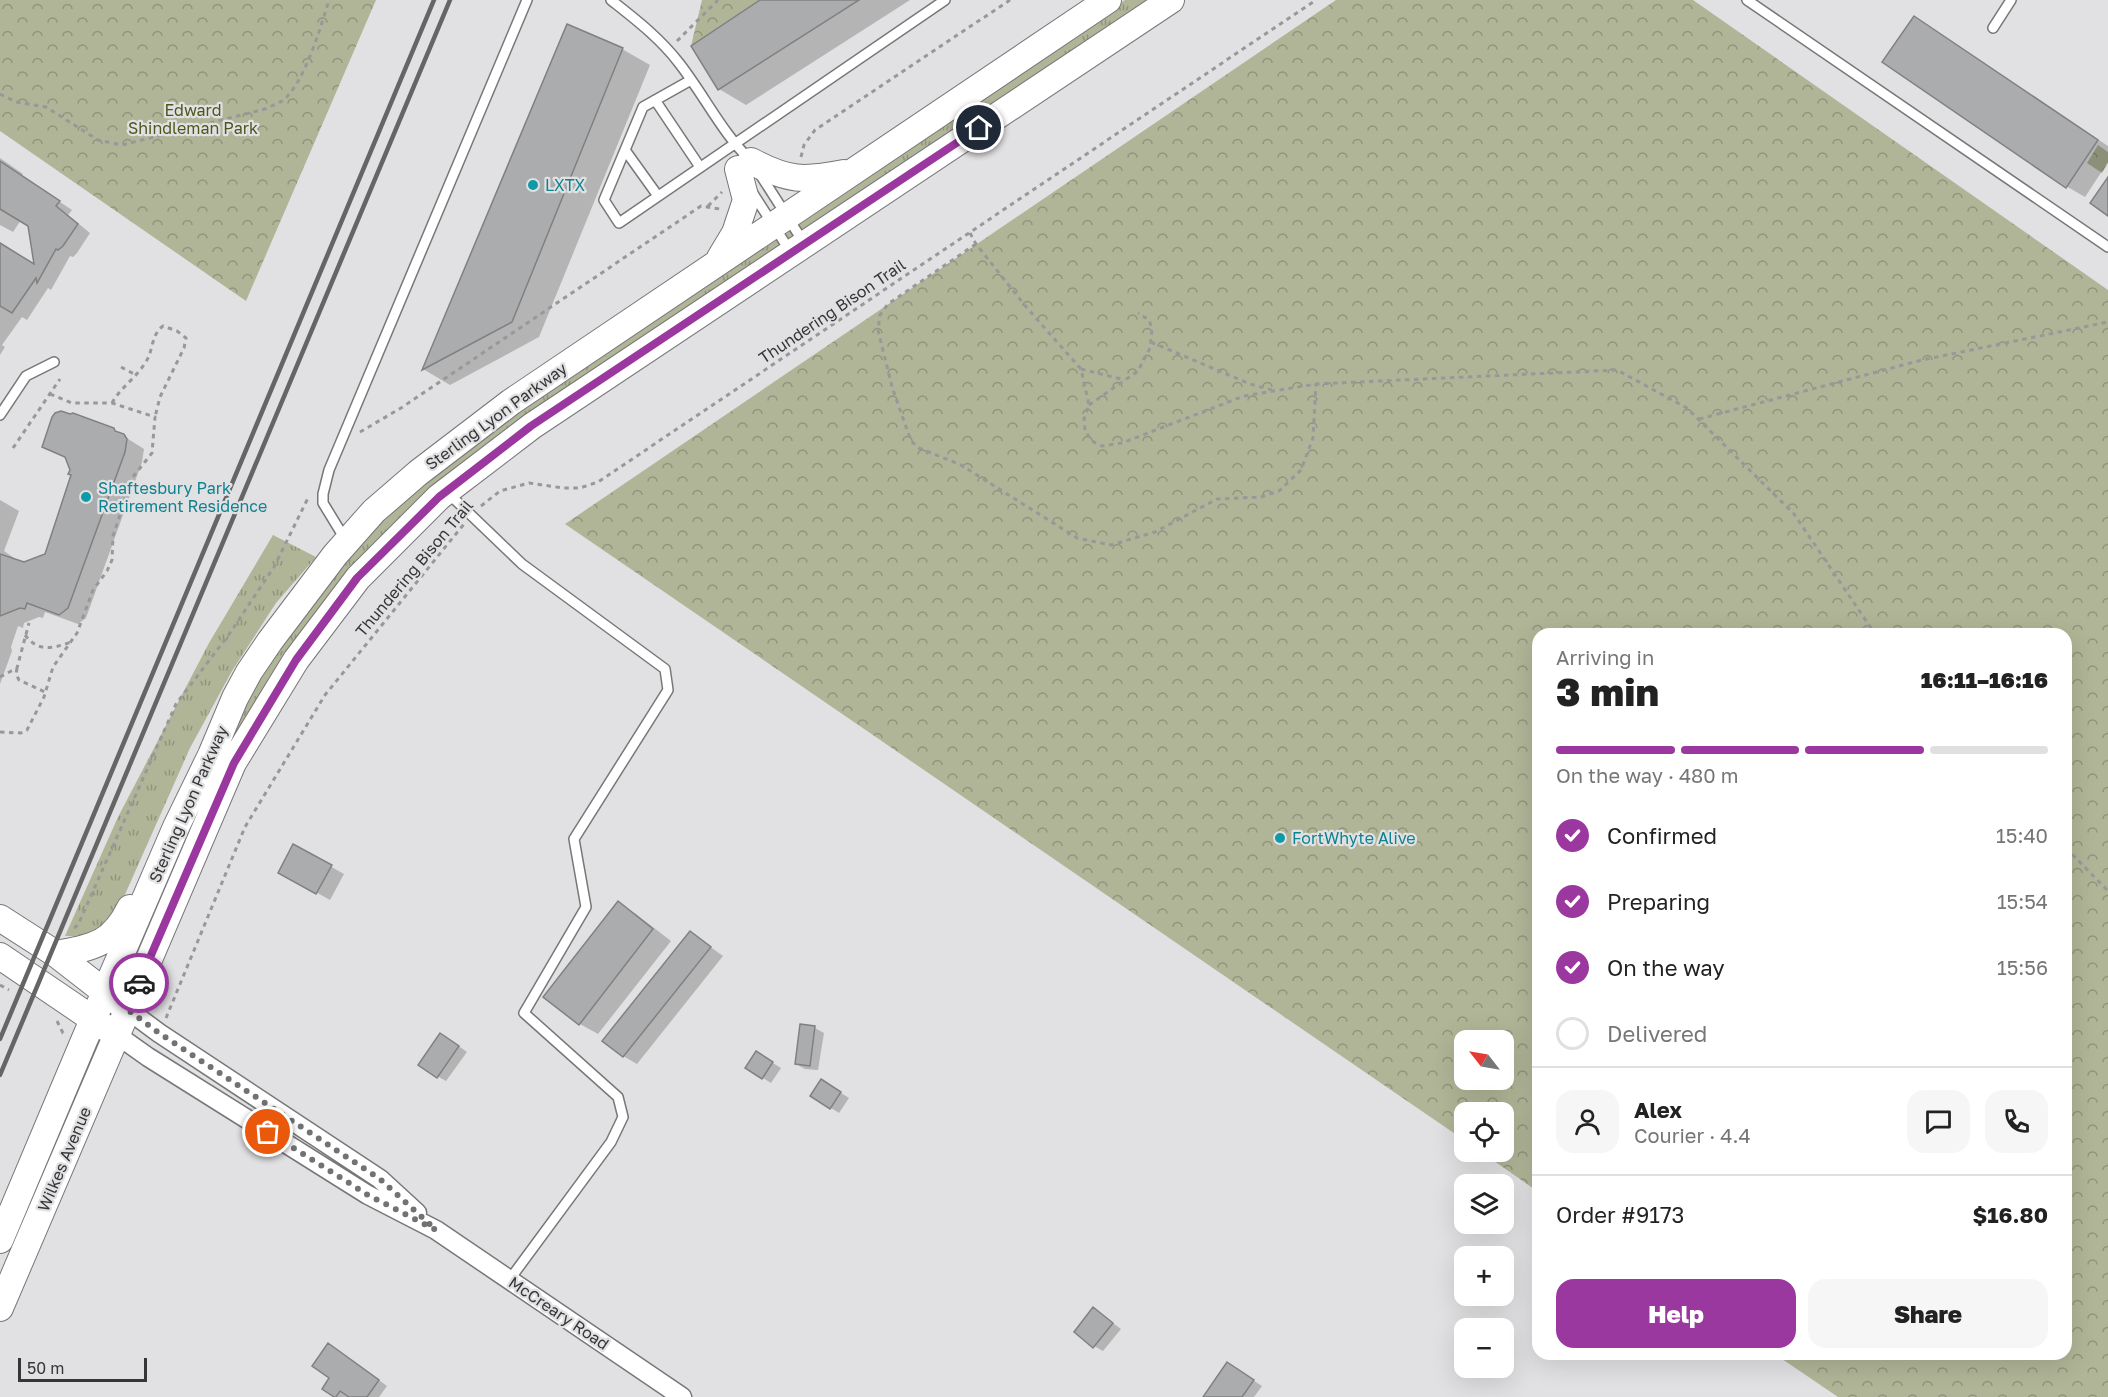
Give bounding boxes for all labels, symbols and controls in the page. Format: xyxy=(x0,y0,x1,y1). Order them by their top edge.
park label: Edward Shindleman Park xyxy=(128,100,258,138)
pin xyxy=(953,102,1004,153)
icon: home xyxy=(962,111,995,144)
place label: LXTX xyxy=(545,175,586,195)
marker: LXTX xyxy=(526,178,540,192)
street label: Thundering Bison Trail xyxy=(755,254,909,368)
street label: Sterling Lyon Parkway xyxy=(421,358,571,474)
place label: Shaftesbury Park Retirement Residence xyxy=(98,478,267,516)
marker: Shaftesbury Park Retirement Residence xyxy=(79,490,93,504)
street label: Thundering Bison Trail xyxy=(351,495,477,641)
text: Arriving in xyxy=(1556,645,1654,669)
text: 16:11–16:16 xyxy=(1921,666,2048,693)
text: 3 min xyxy=(1556,668,1659,715)
street label: Sterling Lyon Parkway xyxy=(144,722,232,886)
text: On the way · 480 m xyxy=(1556,763,1738,787)
icon: check xyxy=(1556,819,1589,852)
text: Confirmed xyxy=(1607,822,1717,849)
text: 15:40 xyxy=(1996,823,2048,847)
place label: FortWhyte Alive xyxy=(1292,828,1416,848)
marker: FortWhyte Alive xyxy=(1273,831,1287,845)
icon: check xyxy=(1556,885,1589,918)
text: Preparing xyxy=(1607,888,1710,915)
text: 15:54 xyxy=(1997,889,2048,913)
icon: check xyxy=(1556,951,1589,984)
courier xyxy=(109,953,169,1013)
text: On the way xyxy=(1607,954,1725,981)
text: 15:56 xyxy=(1997,955,2048,979)
icon: car xyxy=(123,967,156,1000)
text: Delivered xyxy=(1607,1020,1707,1047)
north arrow xyxy=(1454,1030,1514,1090)
map controls xyxy=(1454,1030,1514,1378)
button: person xyxy=(1556,1090,1619,1153)
button: chat xyxy=(1907,1090,1970,1153)
button: phone xyxy=(1985,1090,2048,1153)
text: Alex xyxy=(1634,1096,1682,1123)
button: locate xyxy=(1454,1102,1514,1162)
street label: Wilkes Avenue xyxy=(33,1104,95,1214)
pin xyxy=(242,1106,293,1157)
icon: bag xyxy=(251,1115,284,1148)
text: Courier · 4.4 xyxy=(1634,1123,1751,1147)
button: layers xyxy=(1454,1174,1514,1234)
text: Order #9173 xyxy=(1556,1201,1684,1228)
text: $16.80 xyxy=(1973,1201,2048,1228)
button: + xyxy=(1454,1246,1514,1306)
street label: McCreary Road xyxy=(505,1272,613,1354)
button: Help xyxy=(1556,1279,1796,1348)
button: Share xyxy=(1808,1279,2048,1348)
button: − xyxy=(1454,1318,1514,1378)
scale bar xyxy=(18,1355,147,1382)
text: 50 m xyxy=(27,1358,64,1378)

